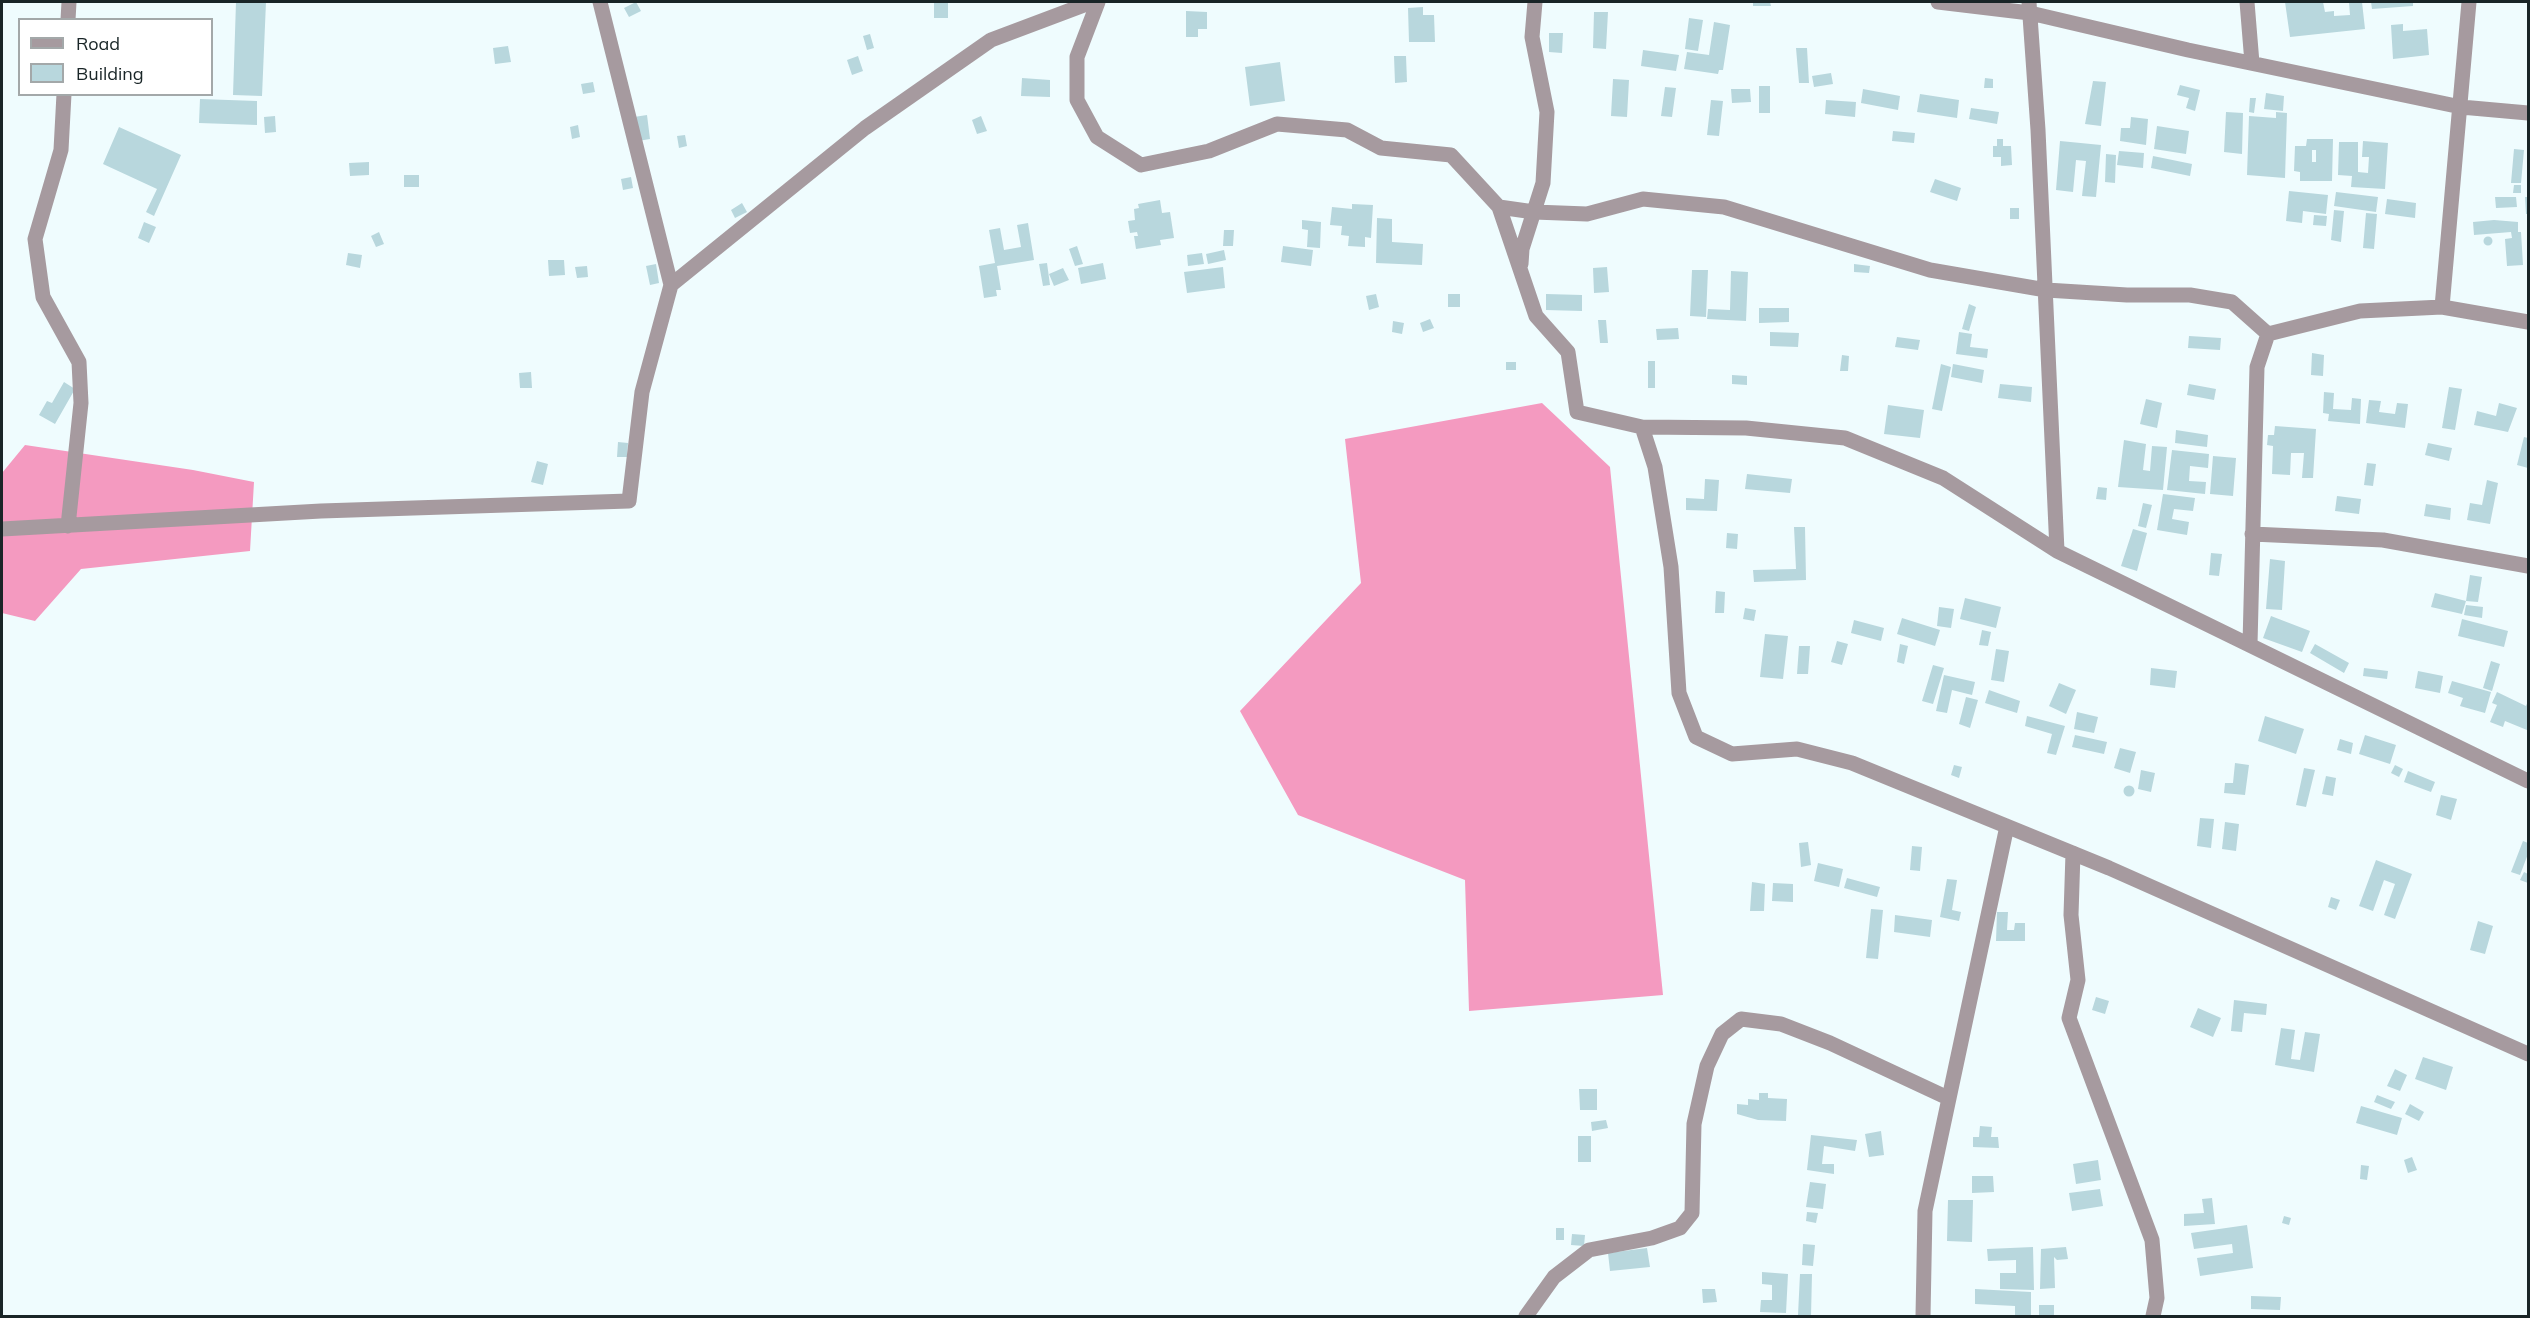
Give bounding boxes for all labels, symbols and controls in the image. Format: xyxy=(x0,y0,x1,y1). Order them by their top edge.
legend xyxy=(18,18,213,96)
text: Road xyxy=(76,32,120,55)
text: Building xyxy=(76,62,144,85)

